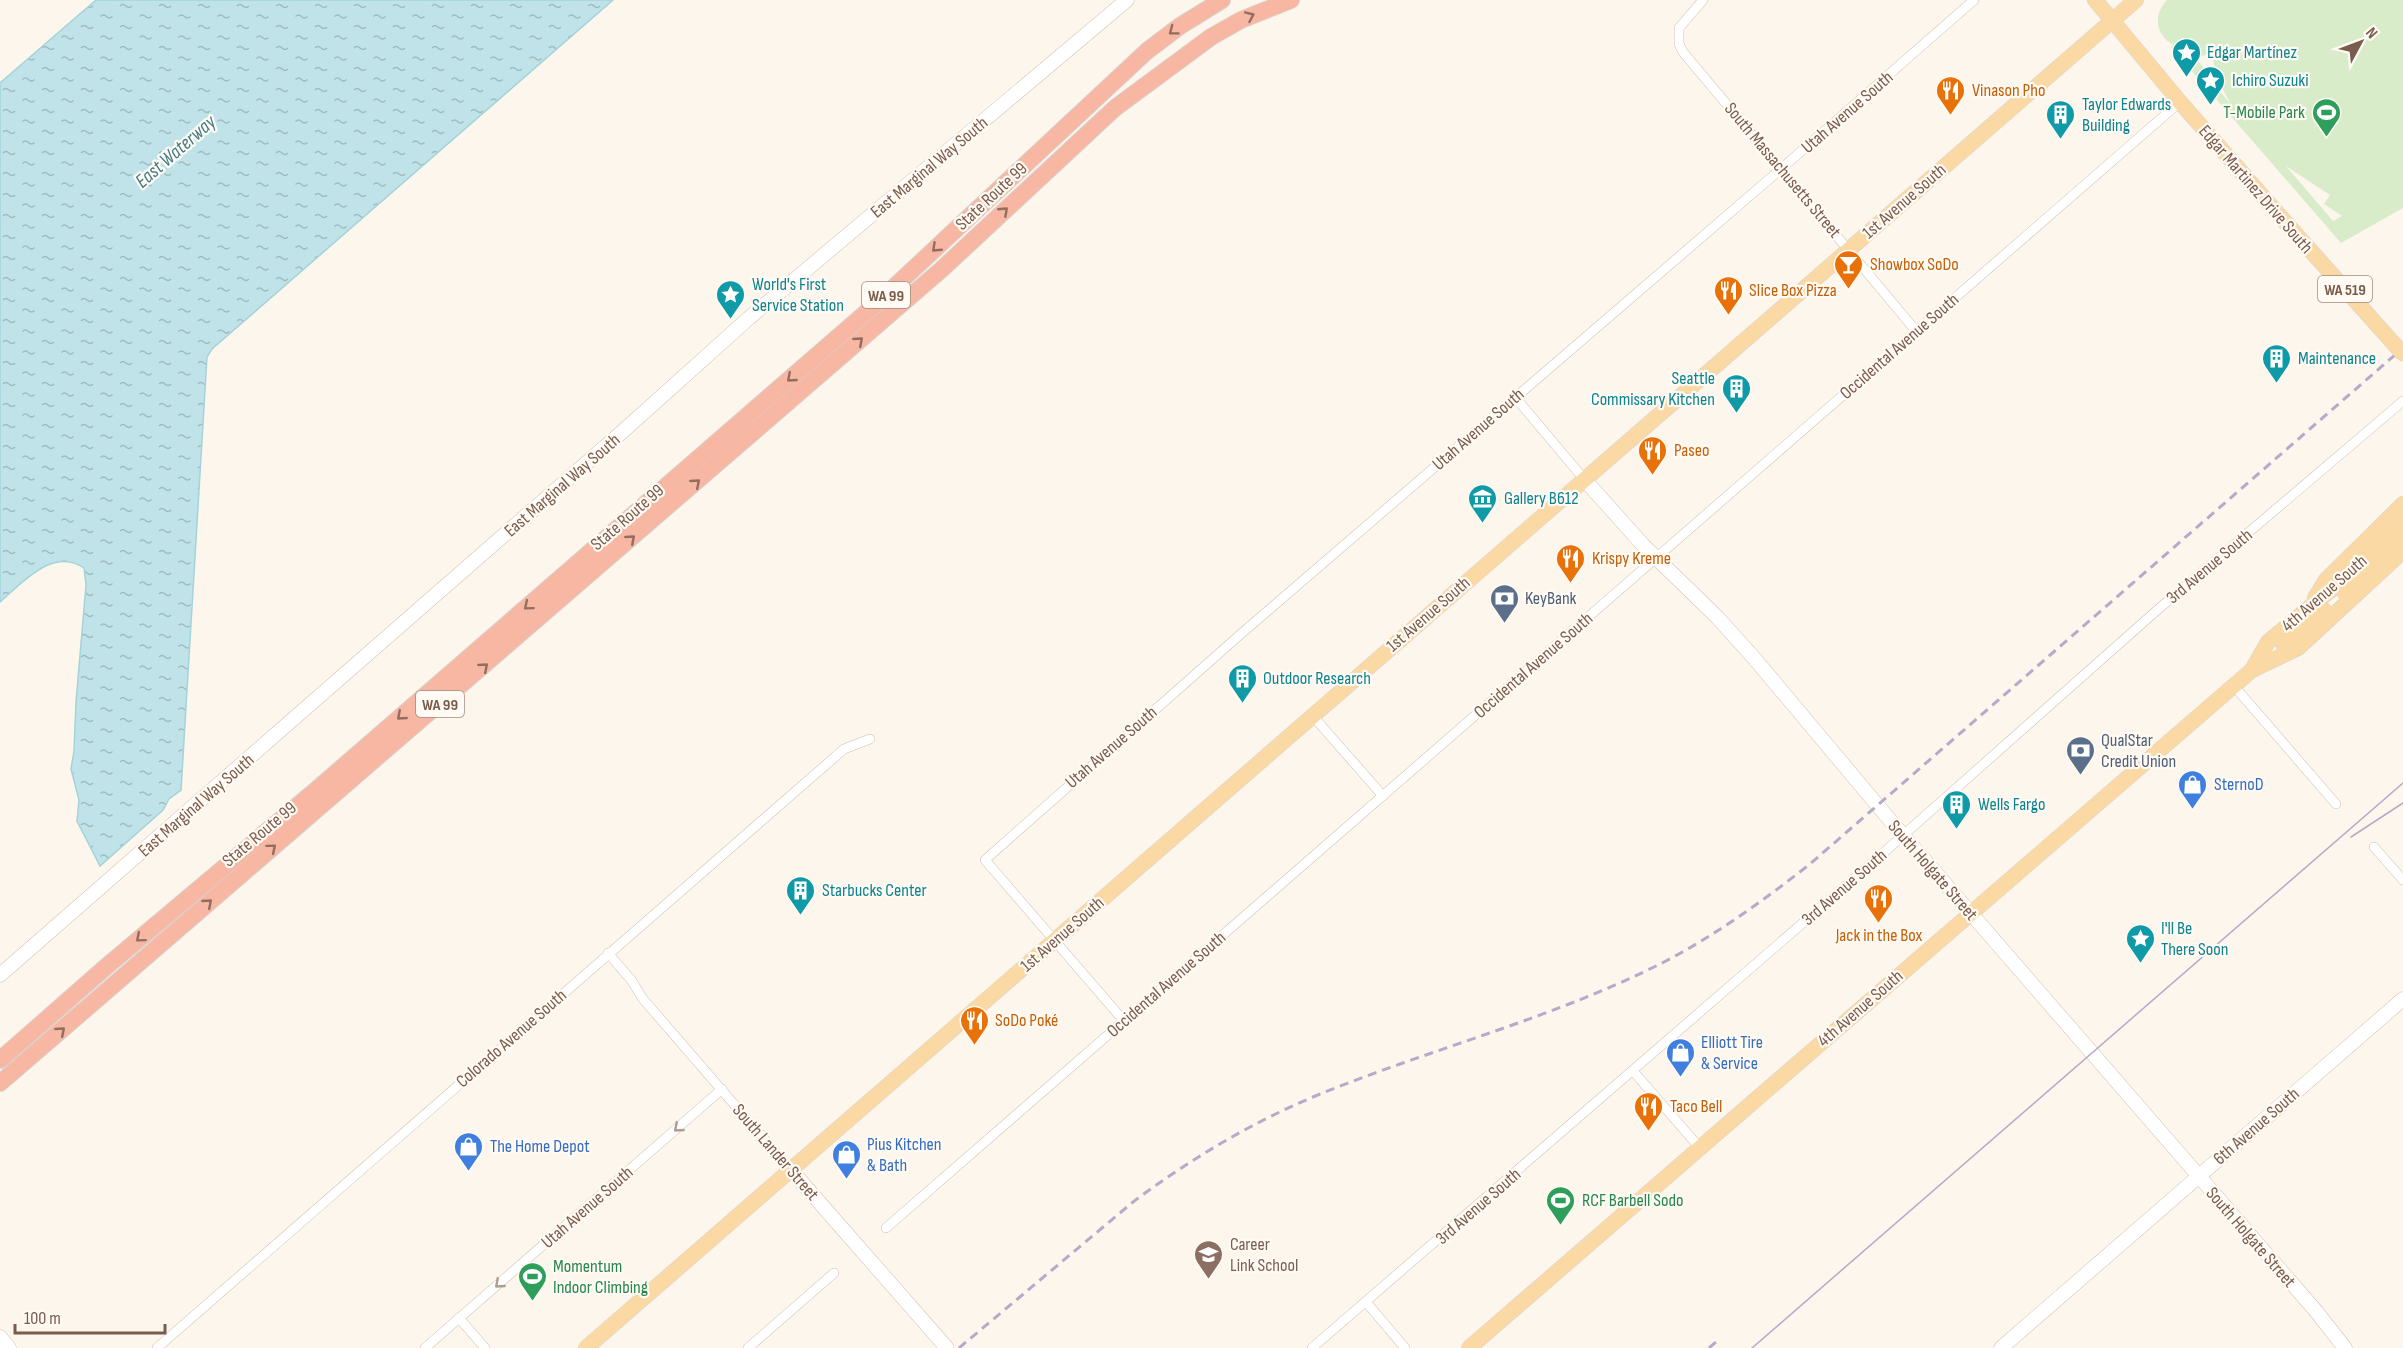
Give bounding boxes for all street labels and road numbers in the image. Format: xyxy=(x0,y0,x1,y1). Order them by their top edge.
street label: Utah Avenue South xyxy=(1797,67,1897,158)
street label: South Massachusetts Street xyxy=(1720,98,1846,243)
street label: East Marginal Way South xyxy=(867,112,992,222)
street label: Edgar Martinez Drive South xyxy=(2194,121,2317,258)
street label: State Route 99 xyxy=(951,158,1031,235)
street label: 1st Avenue South xyxy=(1858,159,1950,243)
road number: WA 519 xyxy=(2318,276,2372,302)
road number: WA 99 xyxy=(862,282,910,308)
street label: Occidental Avenue South xyxy=(1836,289,1963,404)
street label: Utah Avenue South xyxy=(1428,384,1528,475)
street label: East Marginal Way South xyxy=(500,429,624,541)
street label: State Route 99 xyxy=(586,480,668,555)
street label: 3rd Avenue South xyxy=(2162,524,2257,608)
street label: 4th Avenue South xyxy=(2277,551,2371,636)
street label: 1st Avenue South xyxy=(1382,572,1474,656)
street label: Occidental Avenue South xyxy=(1470,608,1597,723)
road number: WA 99 xyxy=(416,691,464,717)
street label: Utah Avenue South xyxy=(1061,702,1161,793)
street label: East Marginal Way South xyxy=(134,749,258,861)
street label: State Route 99 xyxy=(218,797,301,871)
street label: South Holgate Street xyxy=(1883,816,1982,925)
street label: 3rd Avenue South xyxy=(1798,845,1891,930)
street label: 1st Avenue South xyxy=(1016,892,1108,976)
street label: Occidental Avenue South xyxy=(1103,927,1230,1042)
street label: 4th Avenue South xyxy=(1813,966,1907,1051)
street label: Colorado Avenue South xyxy=(452,985,571,1092)
street label: 6th Avenue South xyxy=(2209,1083,2303,1169)
street label: South Lander Street xyxy=(728,1100,824,1205)
street label: Utah Avenue South xyxy=(537,1162,637,1253)
street label: 3rd Avenue South xyxy=(1432,1164,1525,1249)
street label: South Holgate Street xyxy=(2201,1183,2300,1292)

